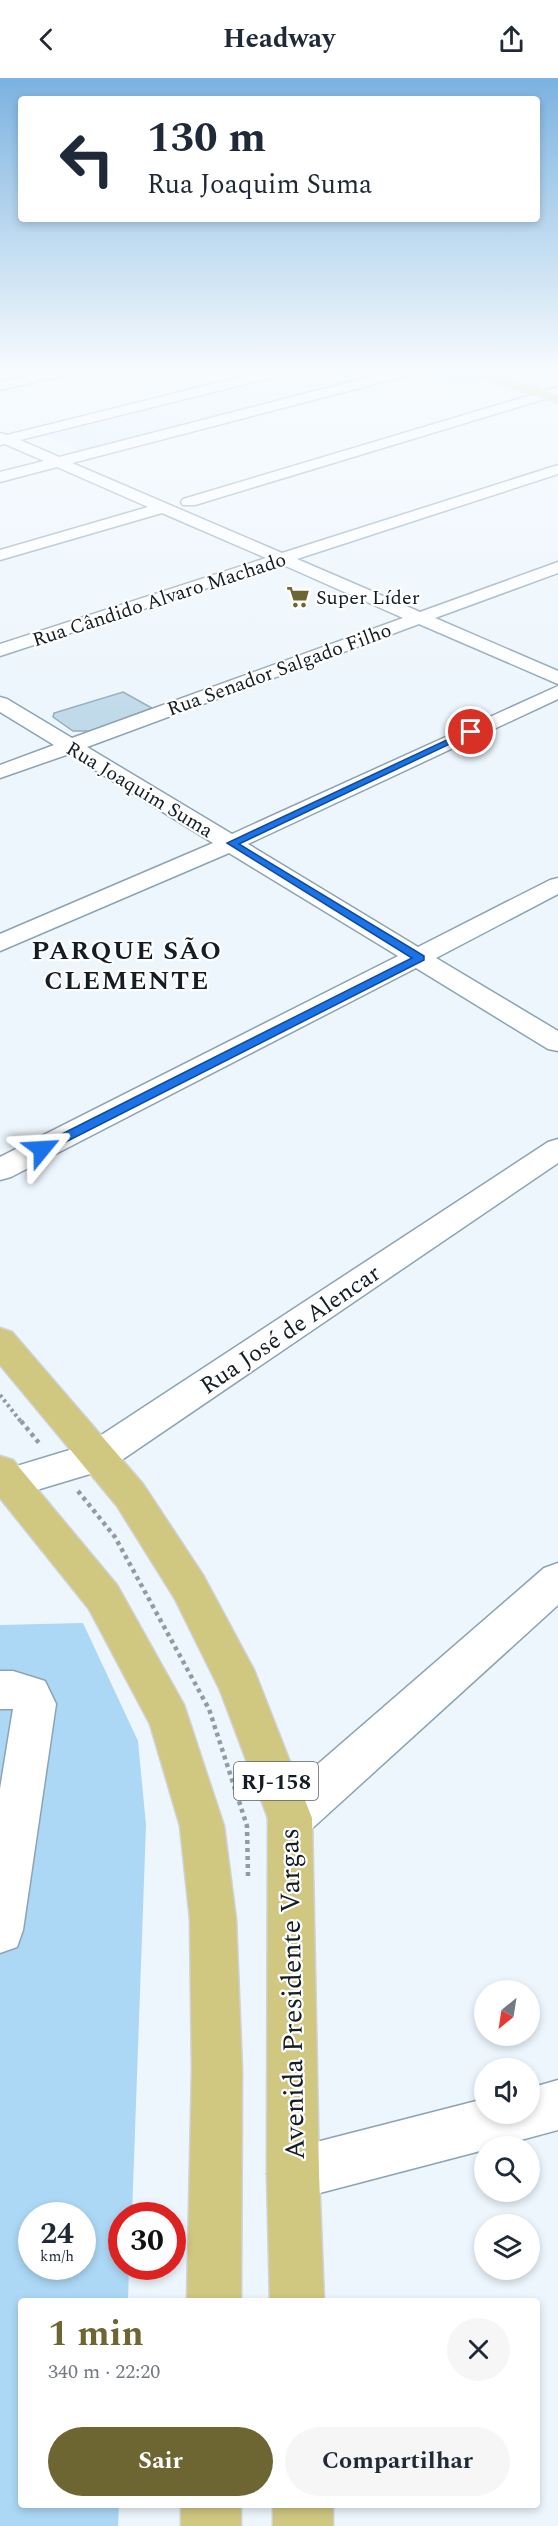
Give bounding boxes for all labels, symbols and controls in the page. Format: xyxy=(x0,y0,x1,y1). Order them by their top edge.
text: Headway xyxy=(223,18,335,60)
icon: back xyxy=(30,23,63,56)
icon: share xyxy=(495,23,528,56)
text: 130 m xyxy=(147,107,266,170)
icon: left xyxy=(48,120,126,198)
text: Rua Joaquim Suma xyxy=(147,164,372,206)
street label: Rua Cândido Alvaro Machado xyxy=(29,545,290,655)
place label: Super Líder xyxy=(316,583,420,613)
supermarket icon: Super Líder xyxy=(285,584,311,610)
street label: Rua Senador Salgado Filho xyxy=(163,615,396,725)
pin xyxy=(445,706,496,757)
icon: arrive xyxy=(454,715,487,748)
street label: Rua Joaquim Suma xyxy=(60,734,219,846)
district label: PARQUE SÃO CLEMENTE xyxy=(32,931,222,1001)
position arrow xyxy=(10,1117,74,1181)
street label: Rua José de Alencar xyxy=(193,1256,388,1404)
road number: RJ-158 xyxy=(234,1762,318,1800)
street label: Avenida Presidente Vargas xyxy=(268,1828,317,2160)
north arrow xyxy=(474,1980,540,2046)
map controls xyxy=(474,1980,540,2280)
button: sound xyxy=(474,2058,540,2124)
button: search xyxy=(474,2136,540,2202)
speed limit sign: 30 xyxy=(108,2202,186,2280)
text: 24 xyxy=(40,2211,74,2257)
button: layers xyxy=(474,2214,540,2280)
text: km/h xyxy=(40,2245,74,2268)
text: 1 min xyxy=(48,2307,144,2362)
button: close xyxy=(447,2318,510,2381)
text: 340 m · 22:20 xyxy=(48,2357,160,2387)
button: Sair xyxy=(48,2427,273,2496)
button: Compartilhar xyxy=(285,2427,510,2496)

